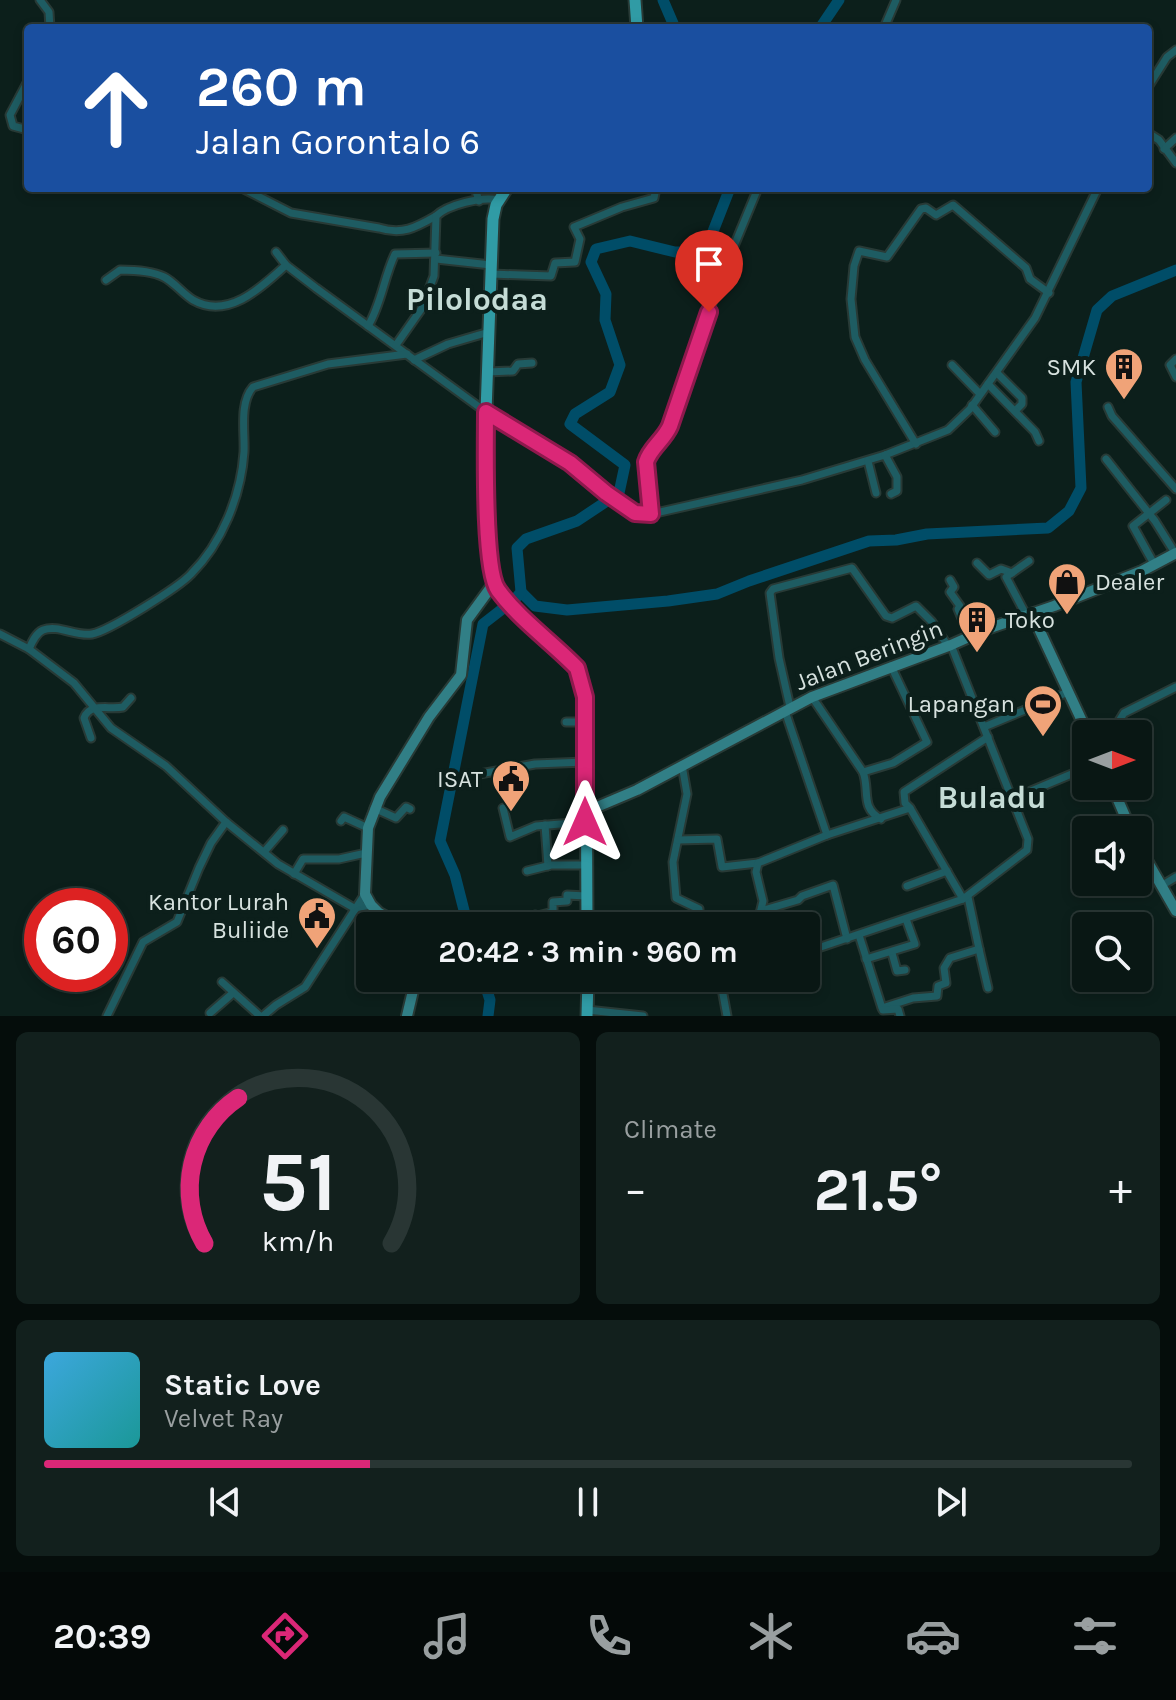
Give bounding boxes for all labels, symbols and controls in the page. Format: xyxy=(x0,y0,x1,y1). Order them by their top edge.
text: 260 m xyxy=(196,54,367,119)
icon: ahead xyxy=(64,56,168,160)
text: Jalan Gorontalo 6 xyxy=(196,121,480,163)
pin xyxy=(675,230,743,312)
icon: arrive xyxy=(687,242,731,286)
district label: Pilolodaa xyxy=(406,281,548,318)
building icon: SMK xyxy=(1103,346,1145,401)
place label: SMK xyxy=(1047,353,1096,381)
shop icon: Dealer xyxy=(1046,561,1088,616)
place label: Dealer xyxy=(1095,568,1164,596)
building icon: Toko xyxy=(956,599,998,654)
place label: Toko xyxy=(1005,606,1055,634)
street label: Jalan Beringin xyxy=(791,614,947,696)
sports icon: Lapangan xyxy=(1022,683,1064,738)
place label: Lapangan xyxy=(908,690,1015,718)
north arrow xyxy=(1072,720,1152,800)
map controls xyxy=(1072,720,1152,992)
public building icon: ISAT xyxy=(490,758,532,813)
place label: ISAT xyxy=(437,765,483,793)
district label: Buladu xyxy=(938,779,1046,816)
position arrow xyxy=(543,780,627,864)
button: sound xyxy=(1072,816,1152,896)
speed limit sign: 60 xyxy=(24,888,128,992)
place label: Kantor Lurah Buliide xyxy=(148,888,289,944)
public building icon: Kantor Lurah Buliide xyxy=(296,895,338,950)
button: search xyxy=(1072,912,1152,992)
text: 20:42 · 3 min · 960 m xyxy=(438,934,738,970)
text: Climate xyxy=(624,1114,717,1145)
text: 51 xyxy=(259,1134,337,1231)
text: 21.5° xyxy=(814,1155,942,1225)
text: − xyxy=(624,1164,647,1215)
text: + xyxy=(1109,1164,1132,1215)
text: km/h xyxy=(262,1225,334,1258)
text: Static Love xyxy=(164,1367,321,1403)
text: Velvet Ray xyxy=(164,1403,283,1434)
icon: previous xyxy=(203,1480,247,1524)
icon: pause xyxy=(566,1480,610,1524)
icon: next xyxy=(929,1480,973,1524)
icon: directions xyxy=(257,1608,313,1664)
icon: music xyxy=(419,1608,475,1664)
icon: phone xyxy=(581,1608,637,1664)
icon: climate xyxy=(743,1608,799,1664)
icon: car xyxy=(905,1608,961,1664)
icon: filters xyxy=(1067,1608,1123,1664)
text: 20:39 xyxy=(53,1615,152,1657)

